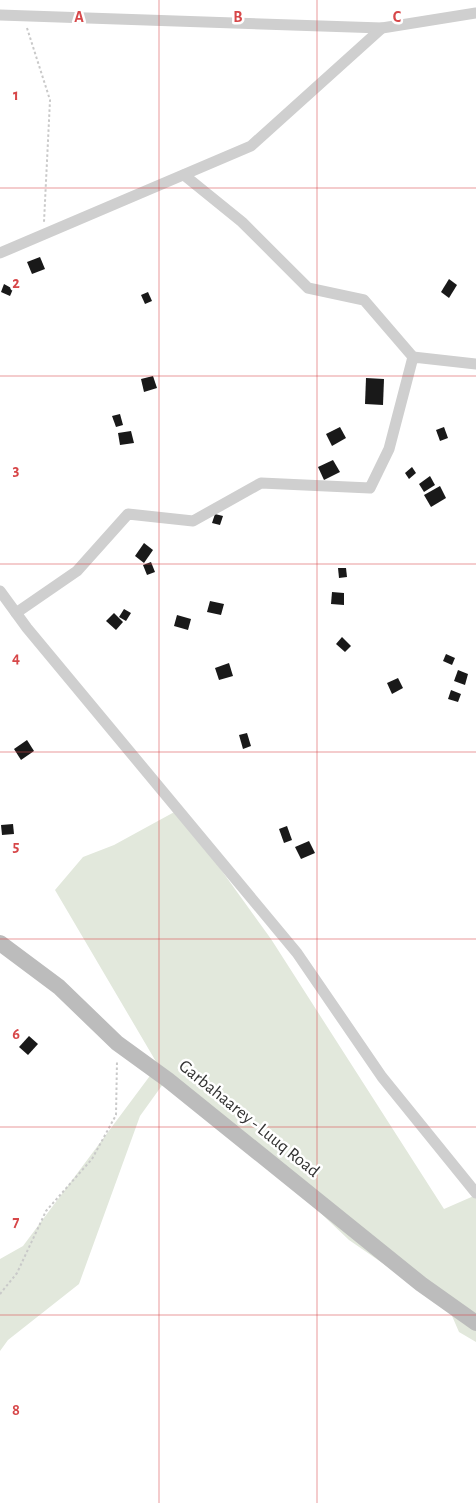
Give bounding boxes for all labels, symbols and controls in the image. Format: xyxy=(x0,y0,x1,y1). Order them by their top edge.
text: A xyxy=(74,9,84,25)
text: B xyxy=(233,9,243,25)
text: C xyxy=(393,9,402,25)
text: 1 xyxy=(13,87,19,103)
text: 2 xyxy=(12,275,20,291)
text: 3 xyxy=(13,462,20,478)
text: 4 xyxy=(12,650,20,666)
text: 5 xyxy=(13,838,20,854)
text: 6 xyxy=(12,1026,20,1042)
street label: Garbahaarey - Luuq Road xyxy=(175,1057,323,1181)
text: 7 xyxy=(13,1214,20,1230)
text: 8 xyxy=(12,1402,20,1418)

